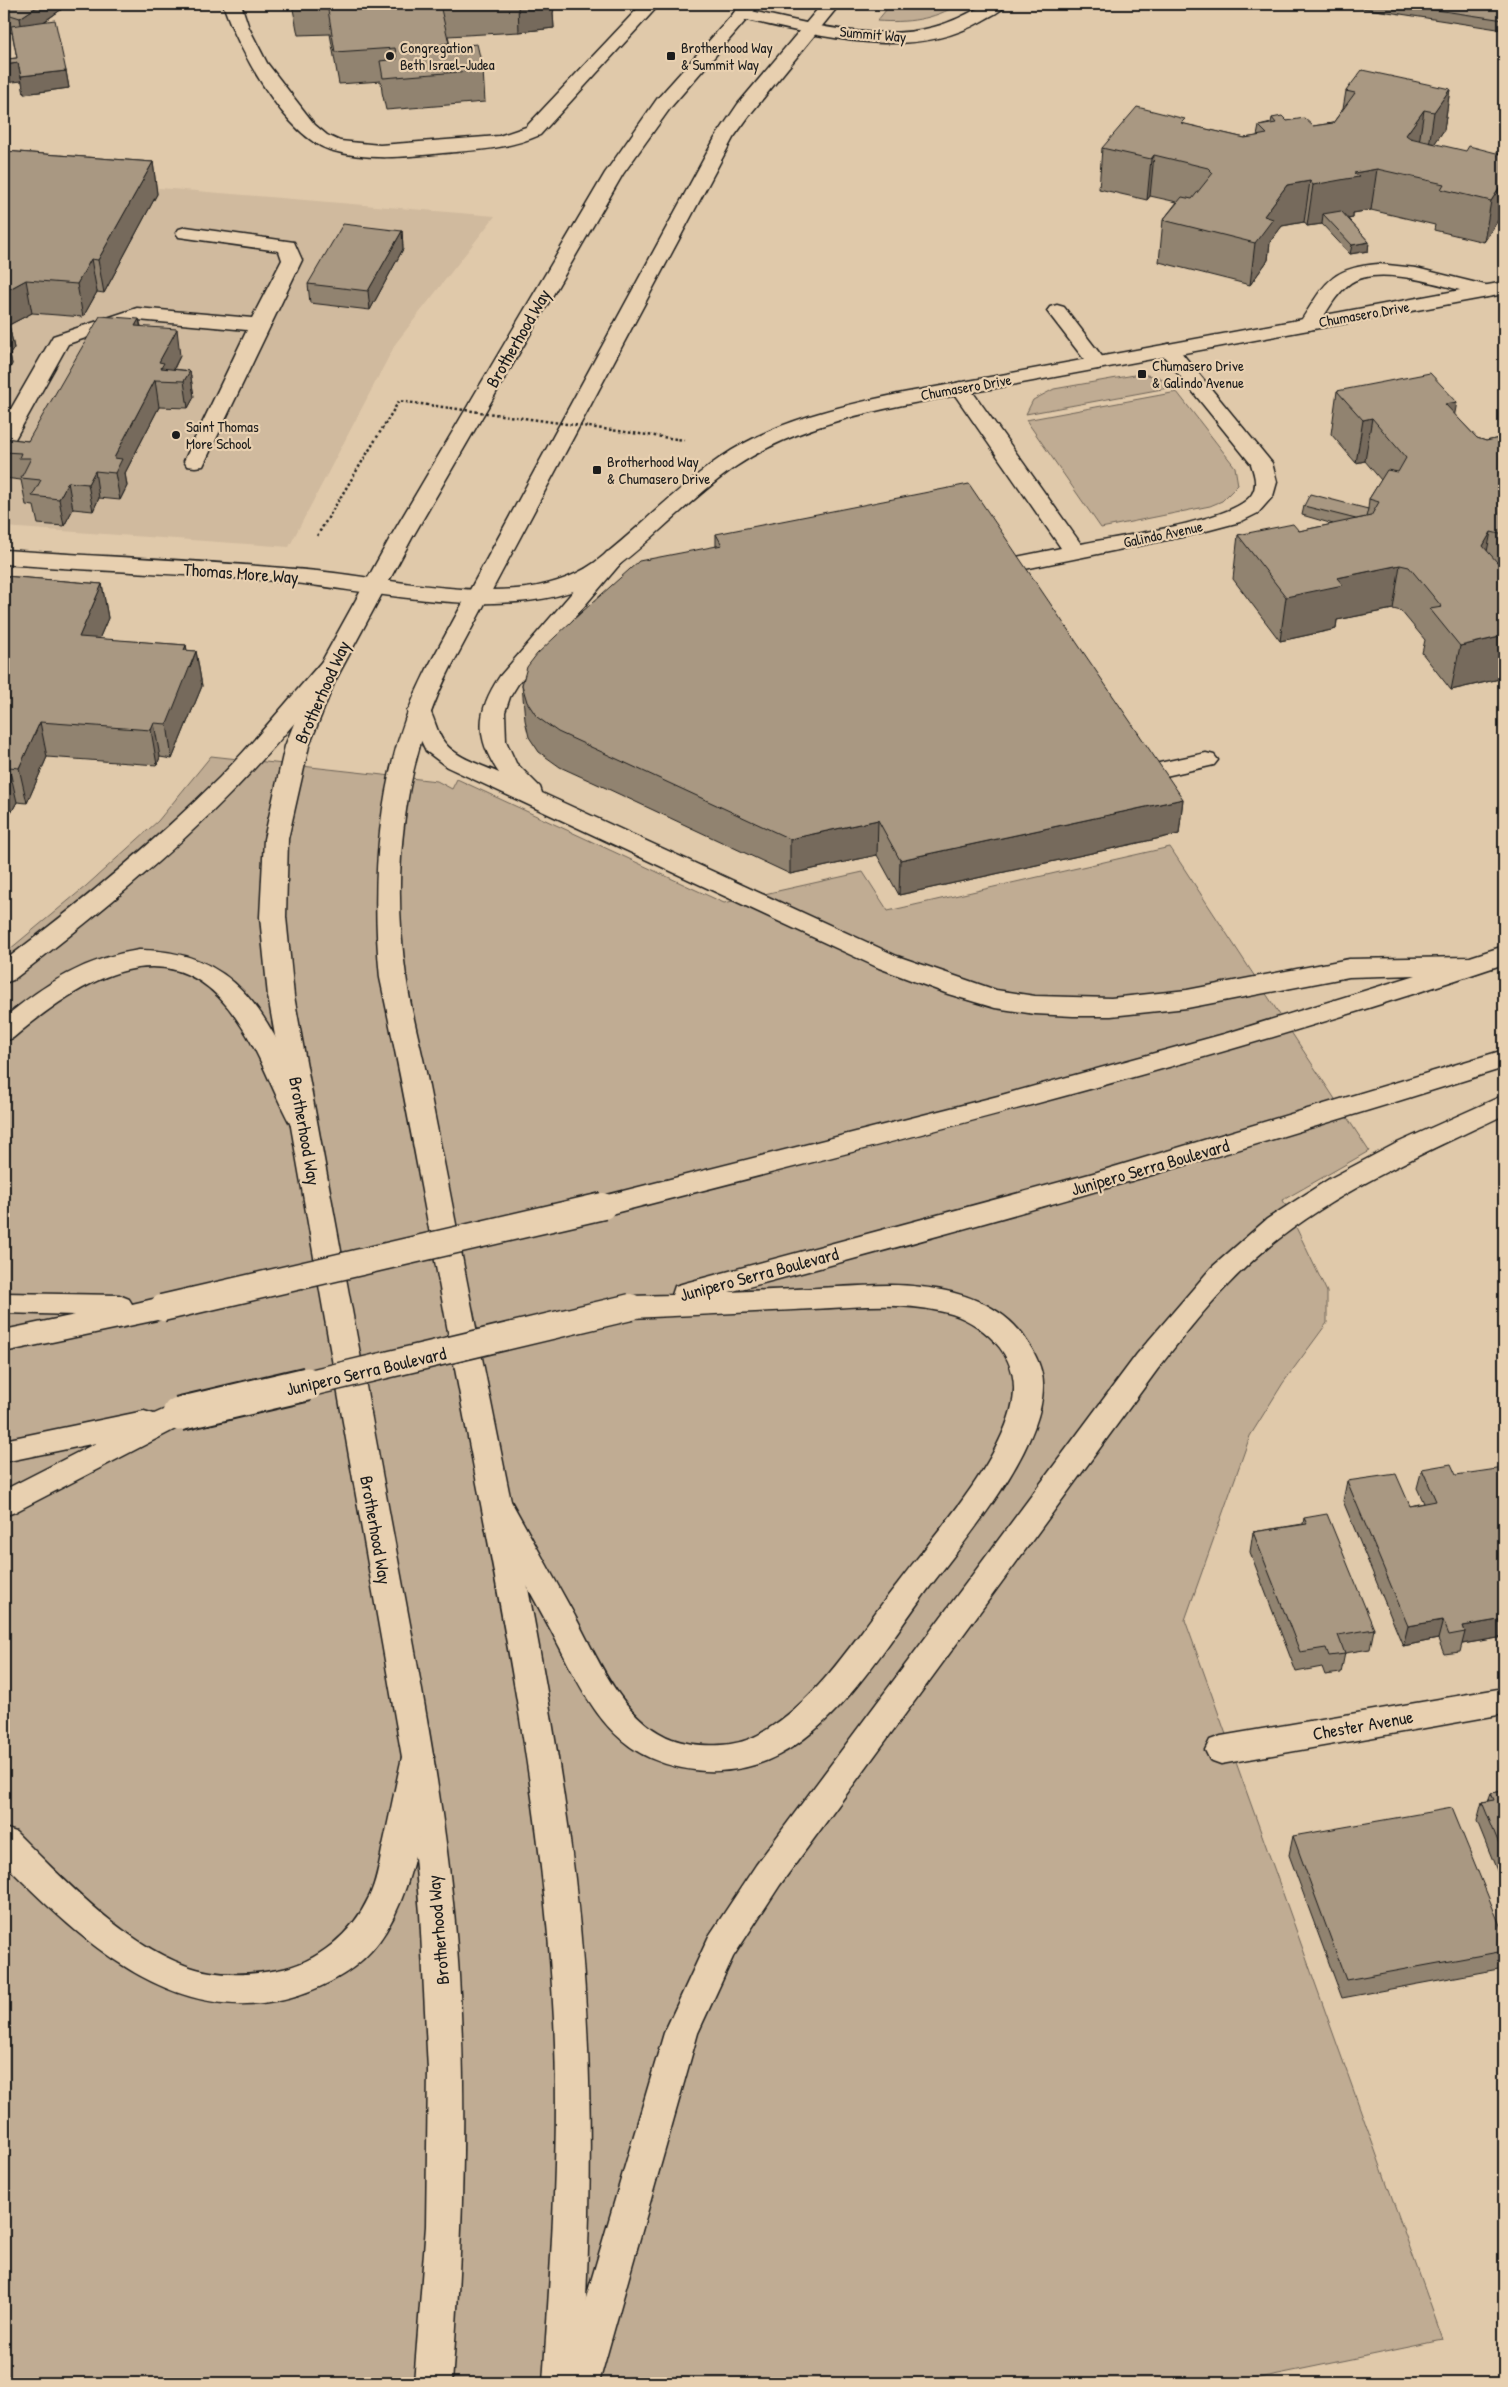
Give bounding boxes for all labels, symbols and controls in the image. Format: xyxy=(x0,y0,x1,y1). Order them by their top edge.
street label: Summit Way xyxy=(839,21,907,47)
place label: Congregation Beth Israel-Judea xyxy=(400,37,495,75)
place label: Brotherhood Way & Summit Way xyxy=(681,37,773,75)
marker: Congregation Beth Israel-Judea xyxy=(384,50,396,62)
marker: Brotherhood Way & Summit Way xyxy=(665,50,677,62)
street label: Brotherhood Way xyxy=(480,284,557,392)
street label: Chumasero Drive xyxy=(1317,296,1411,332)
place label: Chumasero Drive & Galindo Avenue xyxy=(1152,355,1244,393)
marker: Chumasero Drive & Galindo Avenue xyxy=(1136,368,1148,380)
street label: Chumasero Drive xyxy=(919,369,1013,405)
place label: Saint Thomas More School xyxy=(186,416,259,454)
marker: Saint Thomas More School xyxy=(170,429,182,441)
place label: Brotherhood Way & Chumasero Drive xyxy=(607,451,710,489)
marker: Brotherhood Way & Chumasero Drive xyxy=(591,464,603,476)
street label: Galindo Avenue xyxy=(1121,515,1205,553)
street label: Thomas More Way xyxy=(182,556,300,590)
street label: Brotherhood Way xyxy=(288,636,356,747)
street label: Brotherhood Way xyxy=(283,1075,327,1188)
street label: Junipero Serra Boulevard xyxy=(1068,1132,1232,1202)
street label: Junipero Serra Boulevard xyxy=(677,1241,841,1307)
street label: Junipero Serra Boulevard xyxy=(284,1340,448,1402)
street label: Brotherhood Way xyxy=(354,1474,398,1587)
street label: Chester Avenue xyxy=(1311,1704,1415,1746)
street label: Brotherhood Way xyxy=(421,1874,455,1986)

